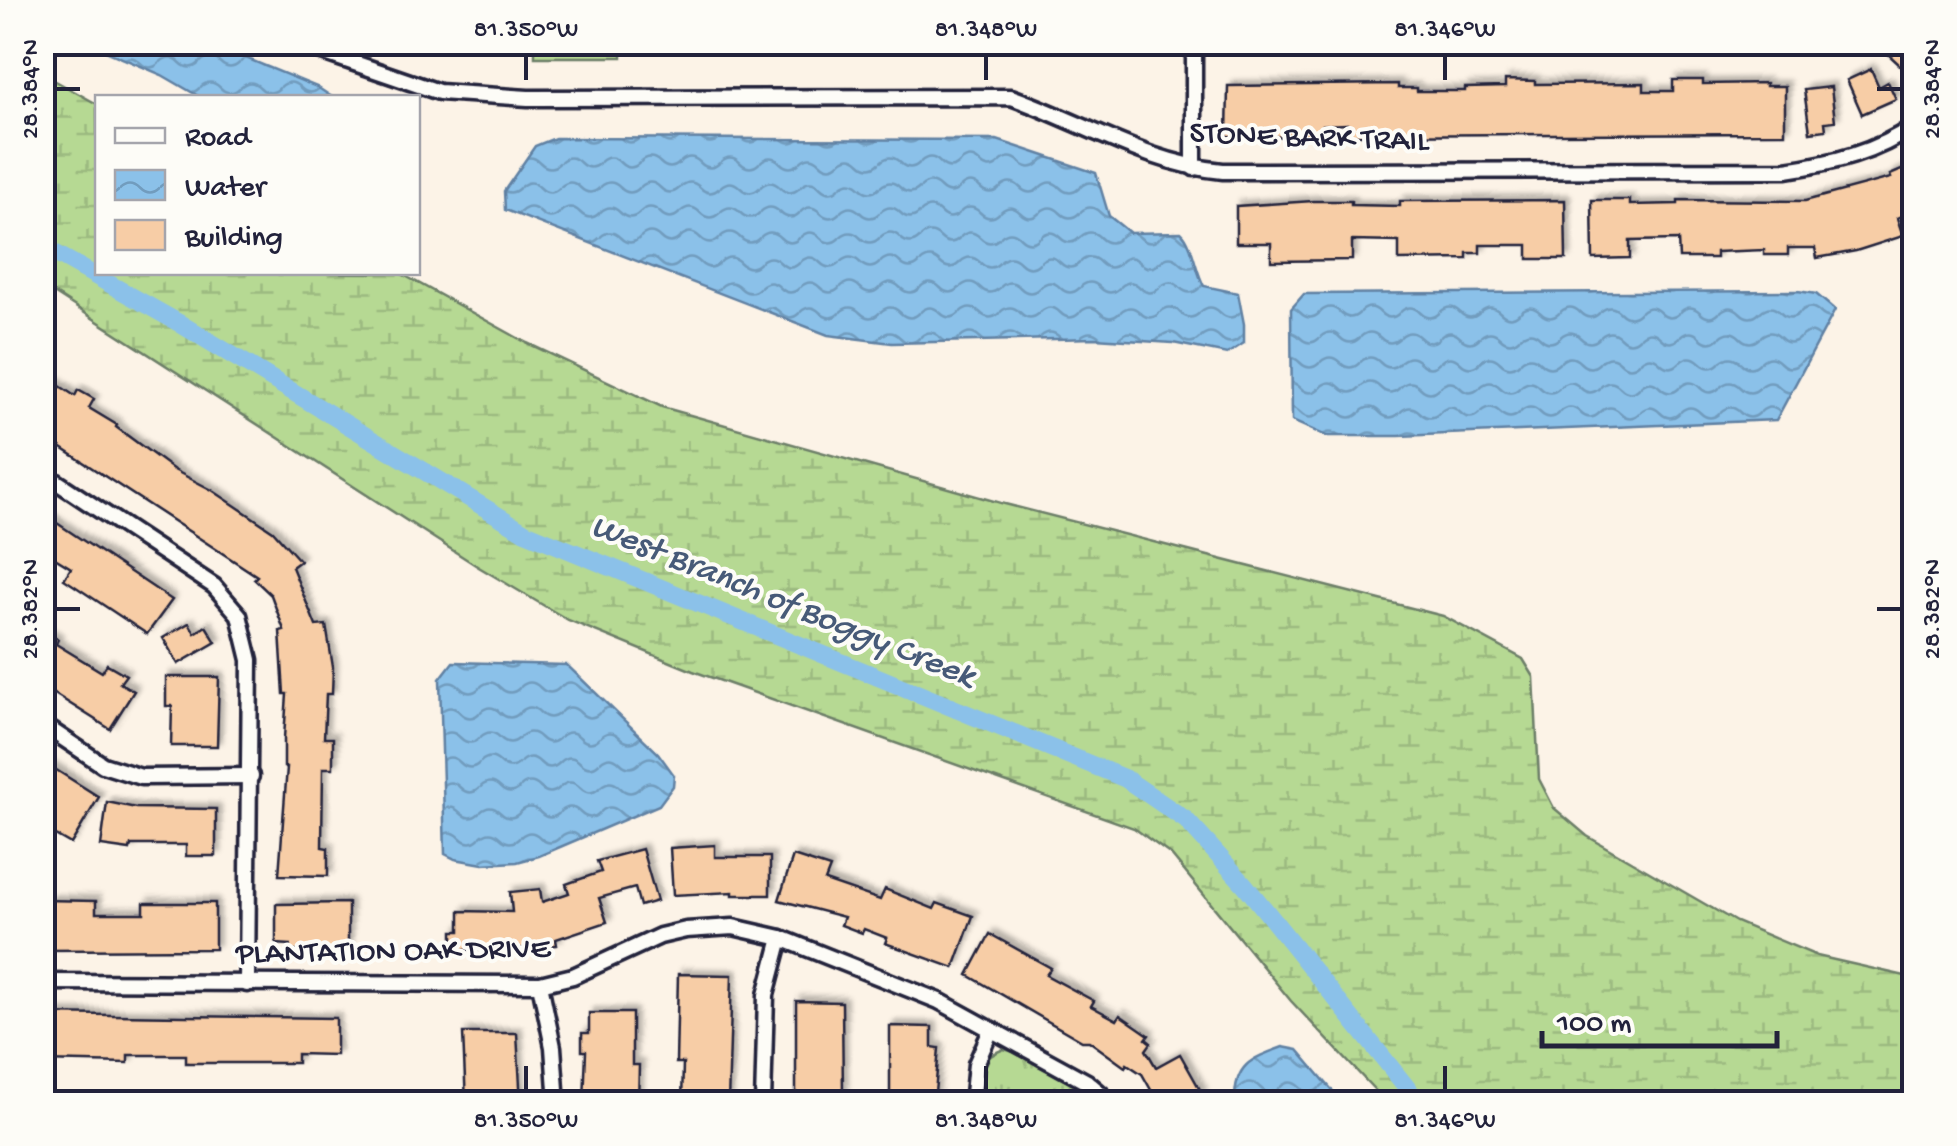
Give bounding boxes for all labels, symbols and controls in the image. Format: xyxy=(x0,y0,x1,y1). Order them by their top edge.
text: 81.350°W xyxy=(474,17,578,46)
text: 81.348°W xyxy=(935,17,1037,46)
text: 81.346°W xyxy=(1394,17,1496,46)
text: 28.384°N xyxy=(18,39,47,139)
text: 28.384°N xyxy=(1920,39,1949,139)
legend xyxy=(95,95,420,275)
street label: STONE BARK TRAIL xyxy=(1189,116,1431,162)
text: Road xyxy=(185,122,253,157)
text: Water xyxy=(185,172,268,207)
text: Building xyxy=(184,222,283,257)
water label: West Branch of Boggy Creek xyxy=(584,507,983,700)
text: 28.382°N xyxy=(18,559,47,659)
text: 28.382°N xyxy=(1920,559,1949,659)
street label: PLANTATION OAK DRIVE xyxy=(234,931,552,975)
scale bar xyxy=(1542,986,1777,1048)
text: 100 m xyxy=(1556,1008,1632,1043)
text: 81.350°W xyxy=(474,1108,578,1137)
text: 81.348°W xyxy=(935,1108,1037,1137)
text: 81.346°W xyxy=(1394,1108,1496,1137)

